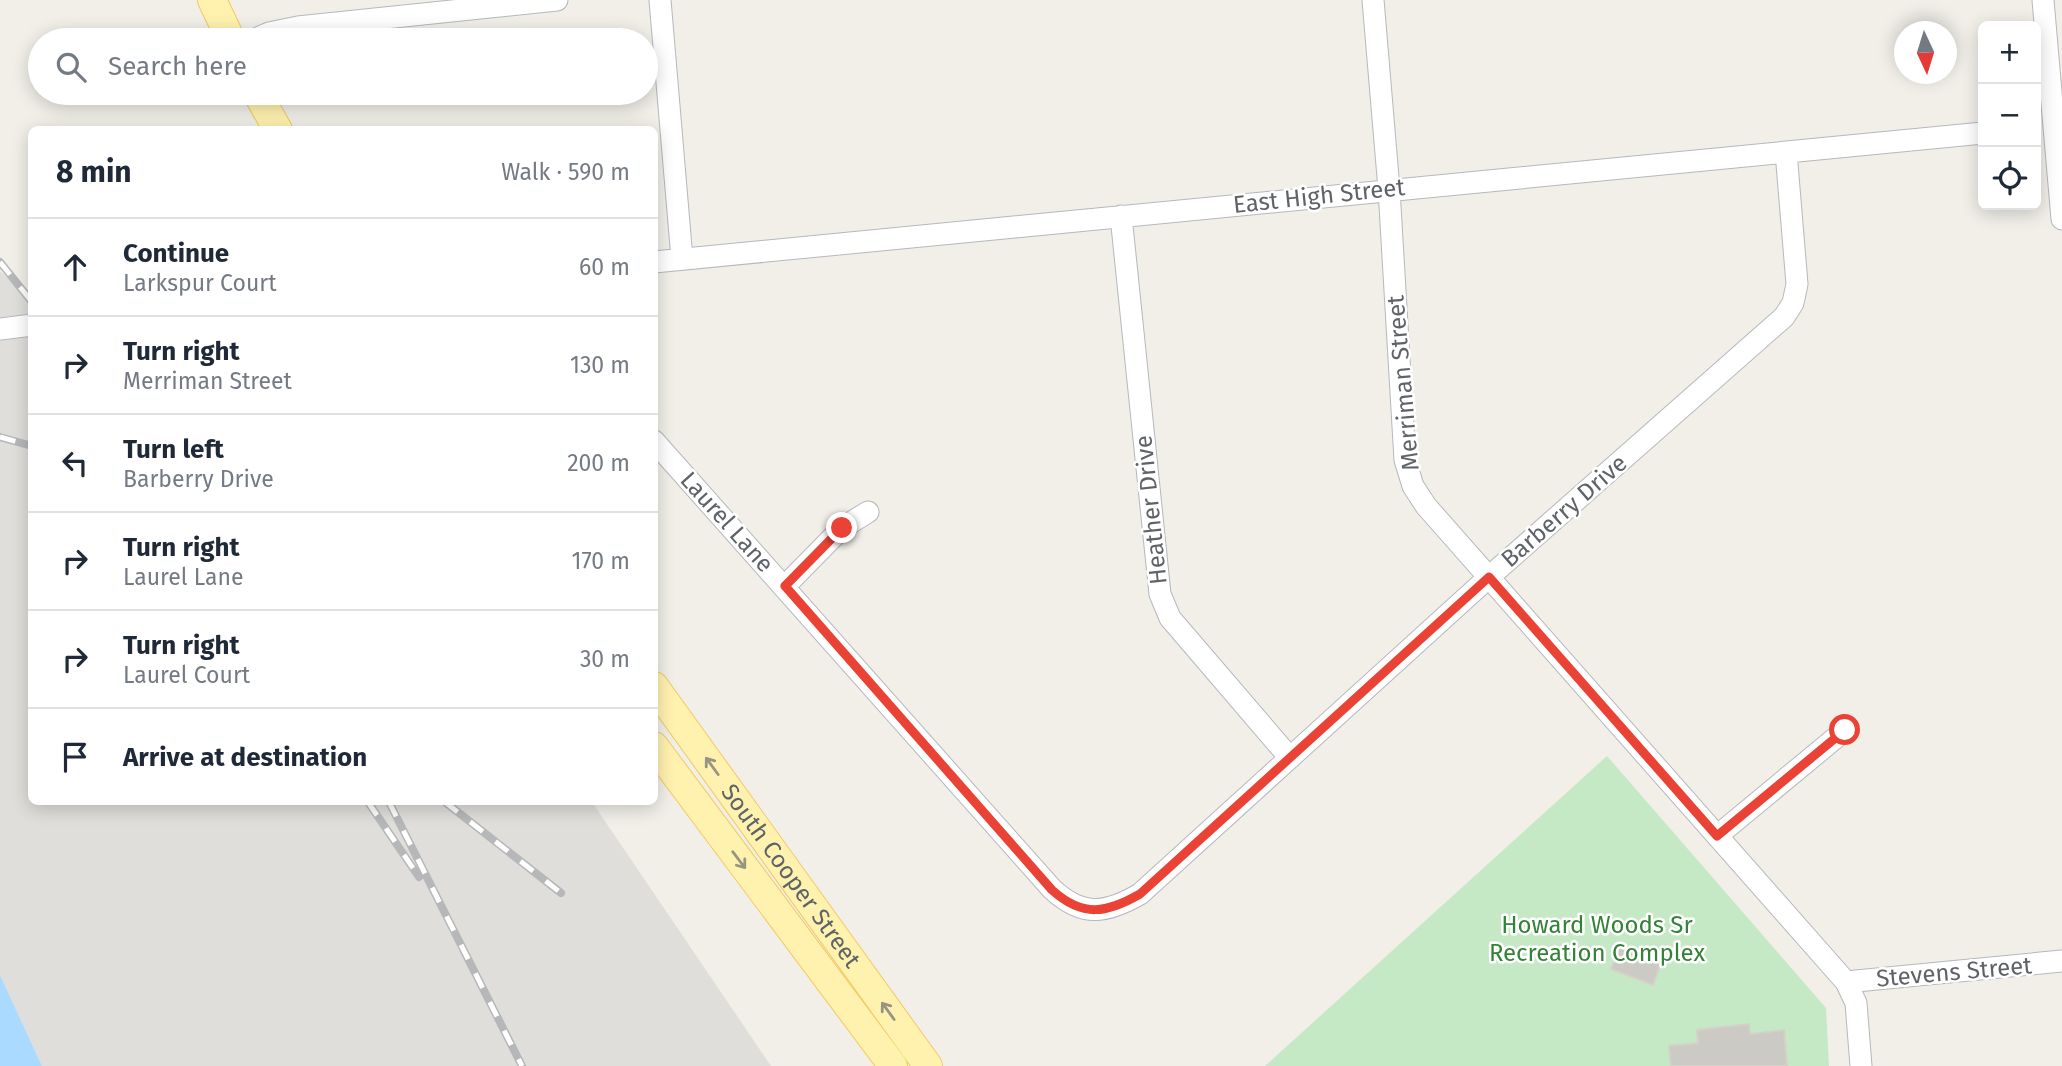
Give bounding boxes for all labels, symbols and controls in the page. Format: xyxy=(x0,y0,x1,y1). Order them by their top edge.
north arrow xyxy=(1894,21,1957,84)
map controls xyxy=(1978,21,2041,210)
button: + xyxy=(1978,21,2041,84)
search box xyxy=(28,28,658,105)
icon: search xyxy=(52,48,90,86)
text: Search here xyxy=(108,51,247,82)
button: − xyxy=(1978,84,2041,147)
button: locate xyxy=(1978,147,2041,210)
text: 8 min xyxy=(56,154,132,190)
text: Walk · 590 m xyxy=(501,158,630,186)
street label: East High Street xyxy=(1232,173,1407,219)
text: Continue xyxy=(123,238,229,269)
icon: ahead xyxy=(56,248,94,286)
text: 60 m xyxy=(579,253,630,281)
text: Larkspur Court xyxy=(123,269,276,297)
street label: Merriman Street xyxy=(1381,294,1425,472)
text: Turn right xyxy=(123,336,240,367)
icon: right xyxy=(56,346,94,384)
text: 130 m xyxy=(570,351,630,379)
text: Merriman Street xyxy=(123,367,292,395)
text: Turn left xyxy=(123,434,224,465)
street label: Heather Drive xyxy=(1129,434,1173,586)
icon: left xyxy=(56,444,94,482)
text: 200 m xyxy=(567,449,630,477)
street label: Barberry Drive xyxy=(1495,449,1633,573)
text: Barberry Drive xyxy=(123,465,274,493)
street label: Laurel Lane xyxy=(675,466,779,578)
route end xyxy=(826,512,857,543)
text: Turn right xyxy=(123,532,240,563)
icon: right xyxy=(56,542,94,580)
text: 170 m xyxy=(571,547,630,575)
text: Laurel Lane xyxy=(123,563,243,591)
text: Turn right xyxy=(123,630,240,661)
icon: right xyxy=(56,640,94,678)
text: 30 m xyxy=(580,645,630,673)
text: Laurel Court xyxy=(123,661,250,689)
route start xyxy=(1829,714,1860,745)
icon: arrive xyxy=(56,738,94,776)
text: Arrive at destination xyxy=(123,742,367,773)
one-way arrow xyxy=(705,757,719,776)
street label: South Cooper Street xyxy=(715,779,867,973)
one-way arrow xyxy=(731,850,746,869)
park label: Howard Woods Sr Recreation Complex xyxy=(1489,911,1705,967)
street label: Stevens Street xyxy=(1875,951,2033,993)
one-way arrow xyxy=(881,1002,895,1021)

